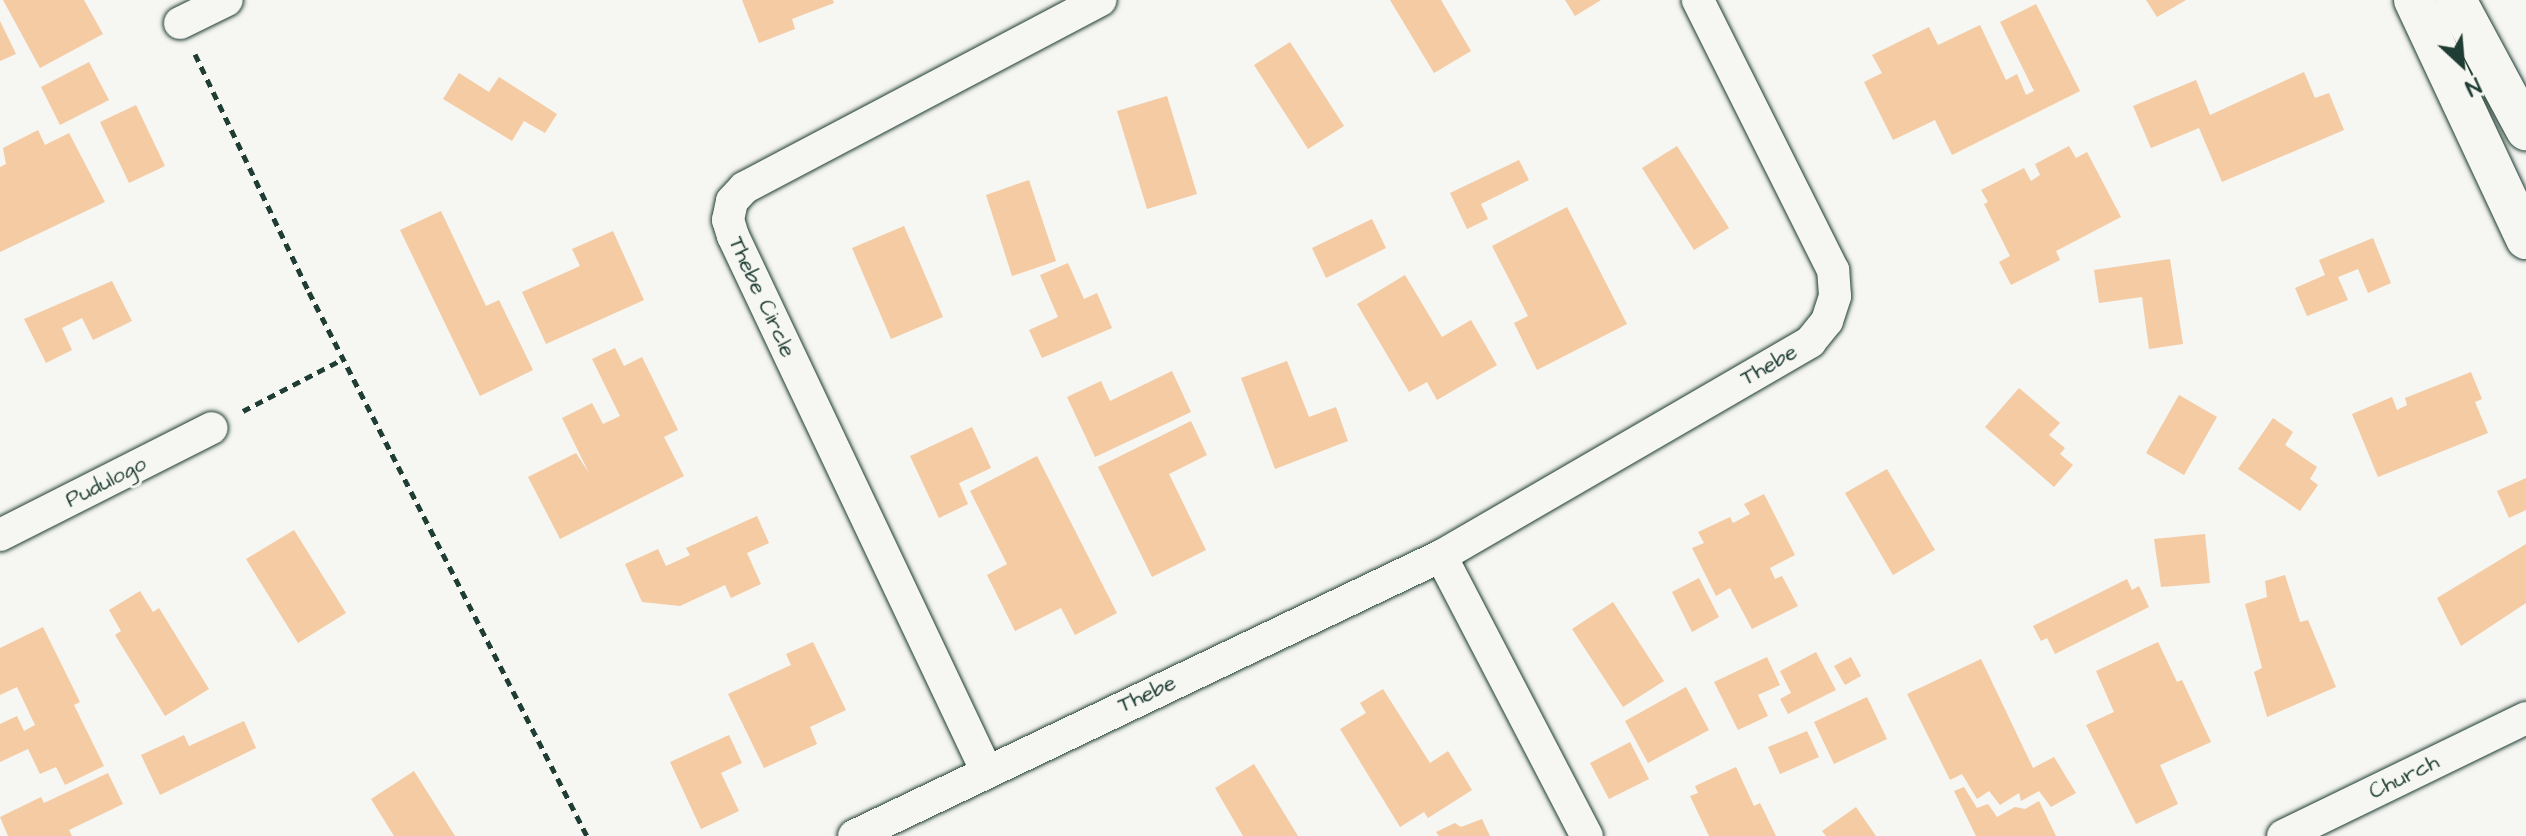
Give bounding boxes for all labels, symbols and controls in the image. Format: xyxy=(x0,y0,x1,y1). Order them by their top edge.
north arrow xyxy=(2422,24,2502,104)
text: N xyxy=(2460,69,2486,103)
street label: Thebe Circle xyxy=(723,233,801,361)
street label: Thebe xyxy=(1736,338,1802,392)
street label: Pudulogo xyxy=(61,450,151,514)
street label: Thebe xyxy=(1114,669,1180,719)
street label: Church xyxy=(2365,749,2443,805)

